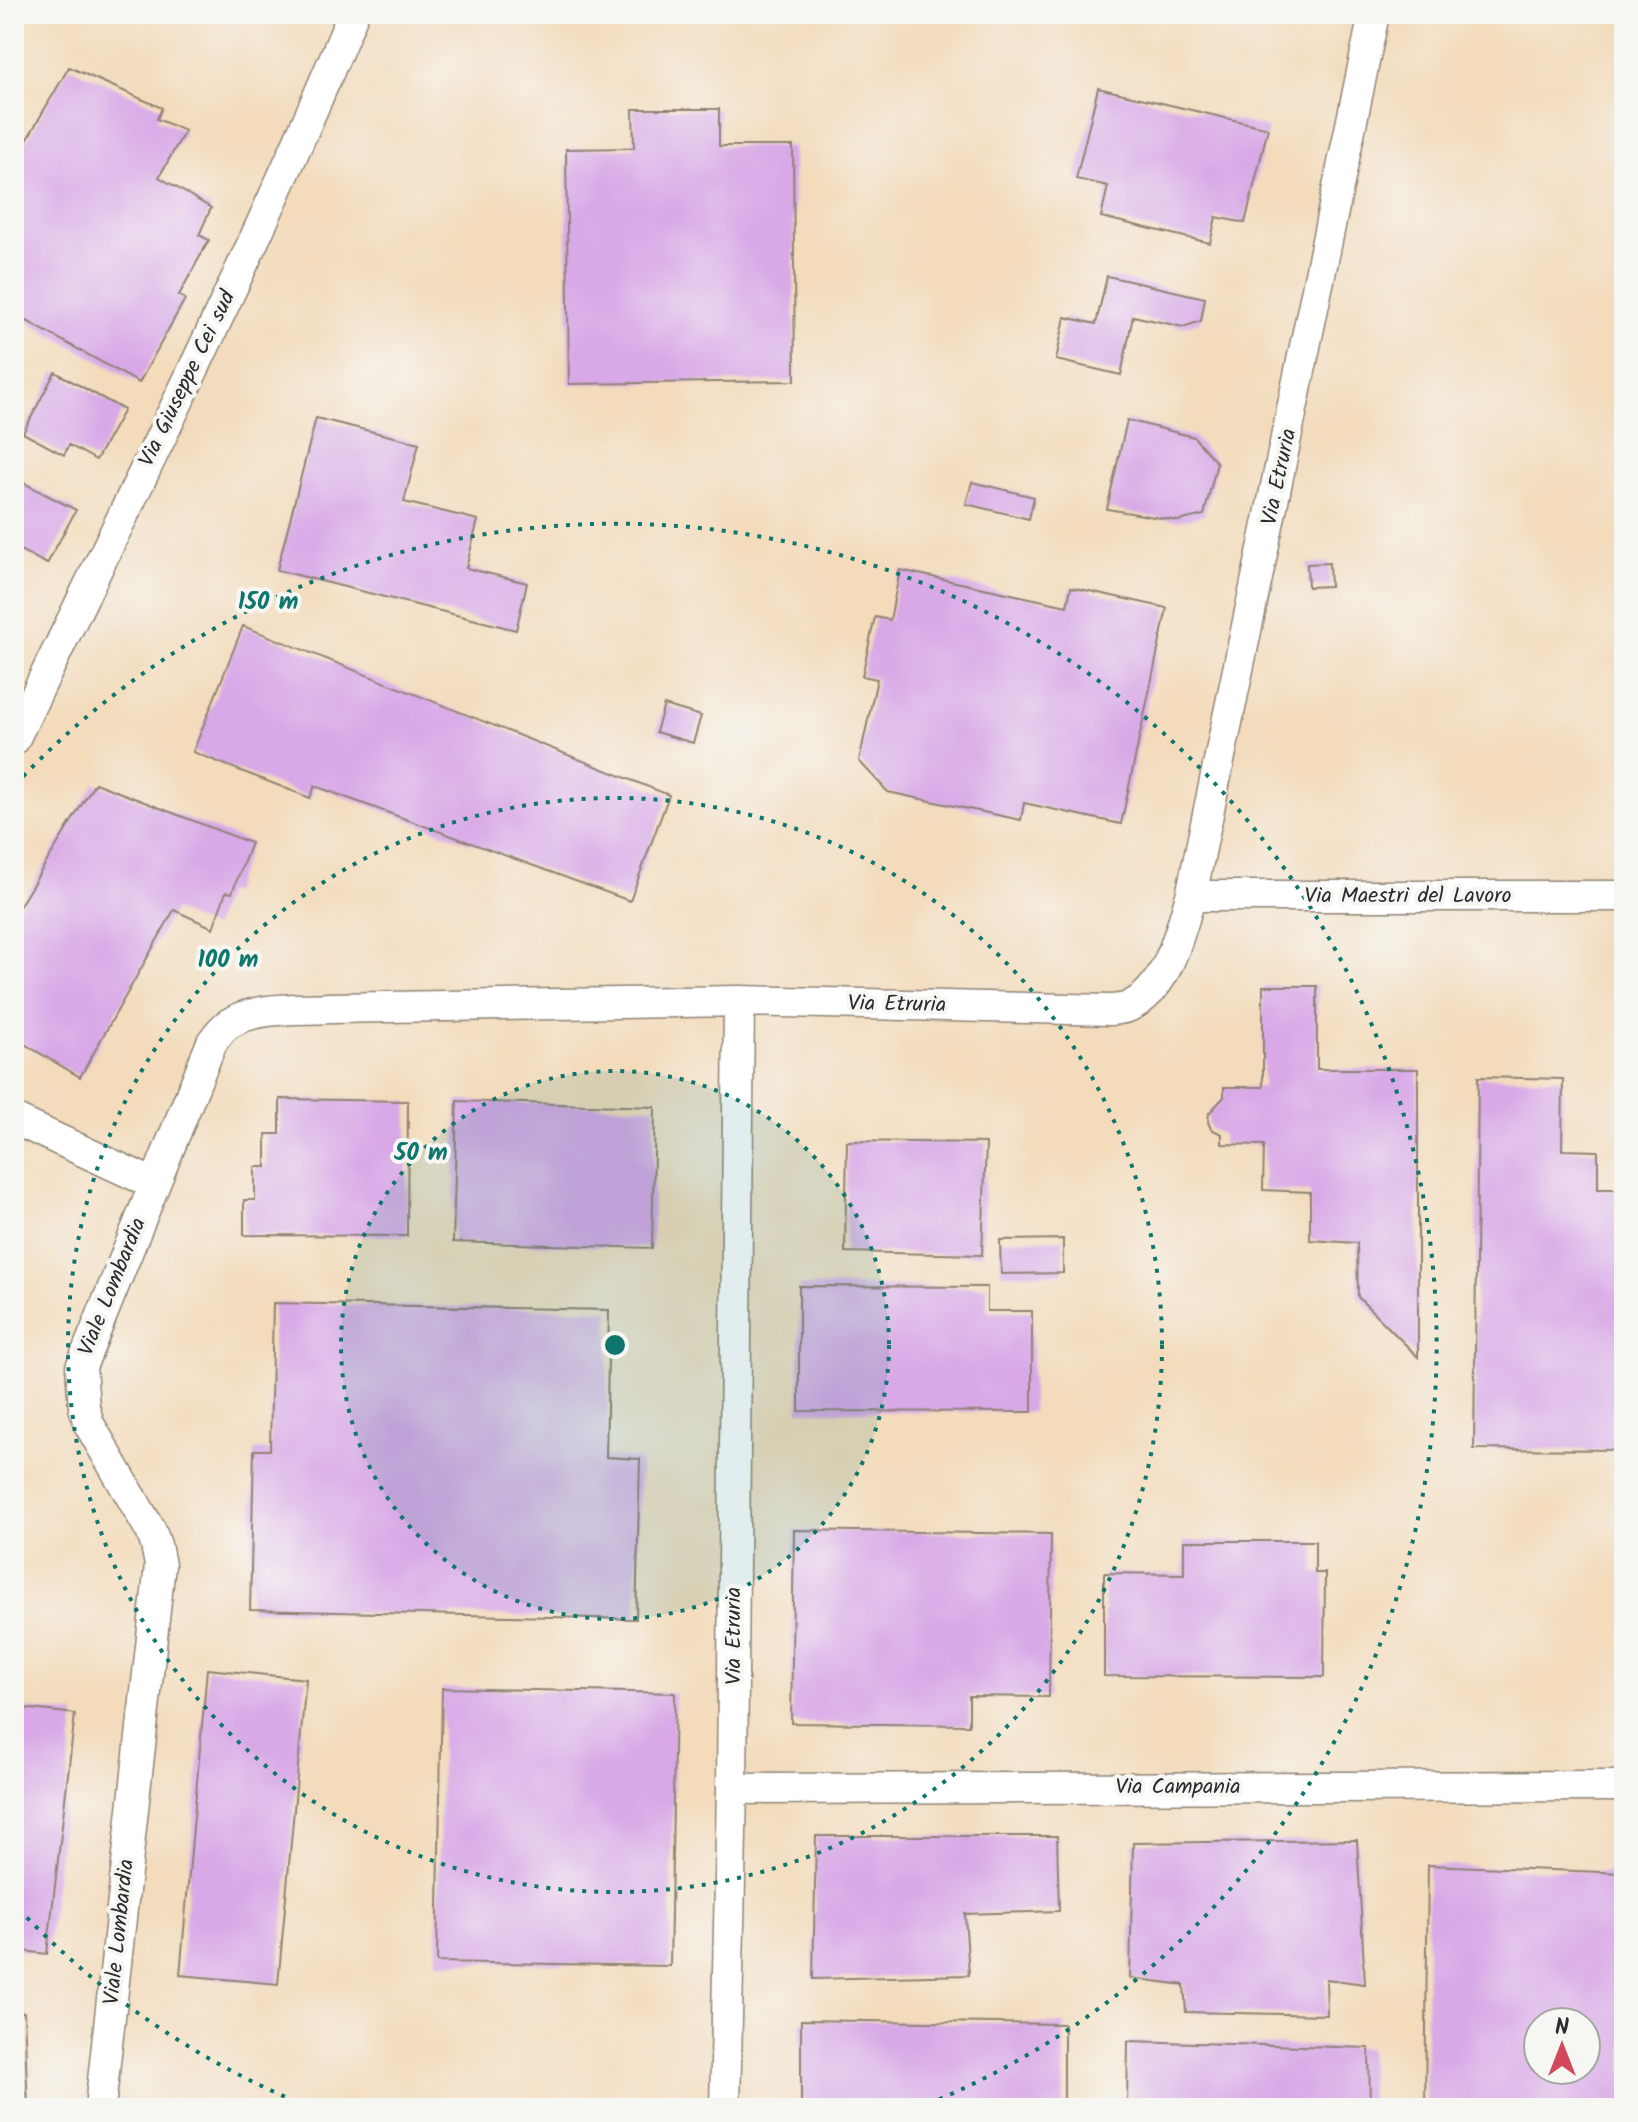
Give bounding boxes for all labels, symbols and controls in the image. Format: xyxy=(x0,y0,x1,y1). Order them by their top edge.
street label: Via Giuseppe Cei sud xyxy=(130,284,246,473)
street label: Via Etruria xyxy=(1253,425,1307,529)
text: 150 m xyxy=(238,583,298,622)
street label: Via Maestri del Lavoro xyxy=(1305,879,1511,914)
text: 100 m xyxy=(198,941,258,980)
street label: Via Etruria xyxy=(848,987,946,1023)
text: 50 m xyxy=(393,1134,448,1173)
street label: Viale Lombardia xyxy=(69,1213,157,1361)
centre of rings xyxy=(601,1331,629,1359)
street label: Via Etruria xyxy=(717,1587,752,1685)
street label: Via Campania xyxy=(1115,1770,1241,1805)
street label: Viale Lombardia xyxy=(95,1857,145,2007)
north arrow xyxy=(1522,2006,1602,2086)
text: N xyxy=(1555,2011,1569,2046)

